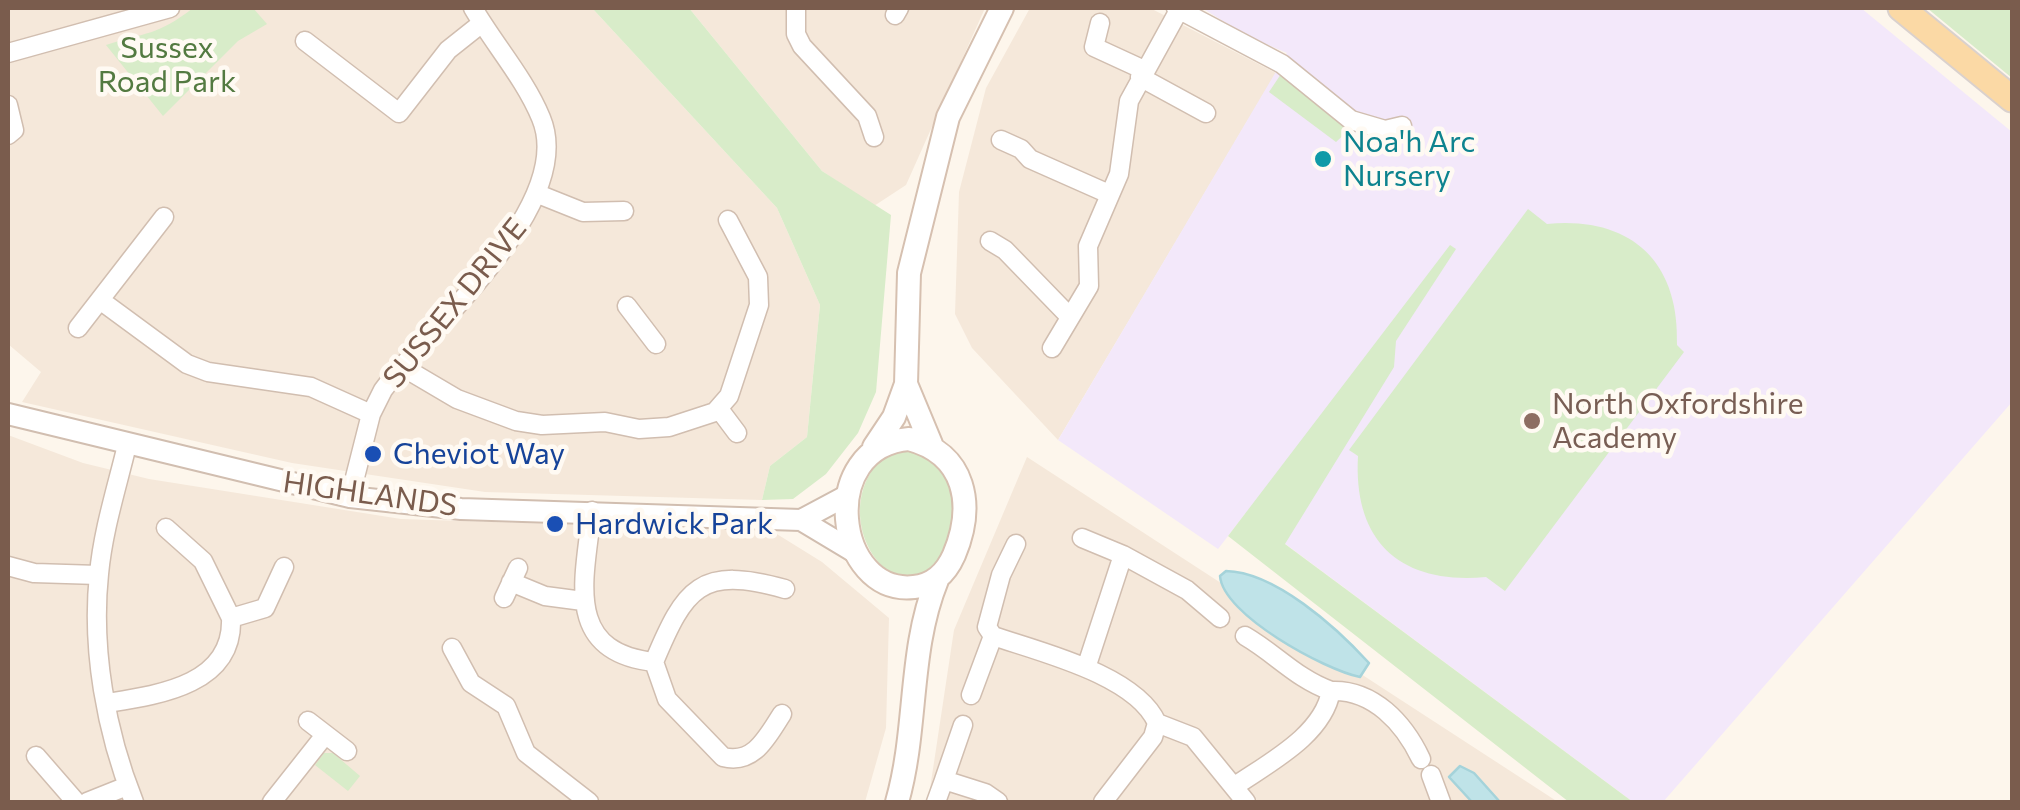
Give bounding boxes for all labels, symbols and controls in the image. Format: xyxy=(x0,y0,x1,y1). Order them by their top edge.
park label: Sussex Road Park xyxy=(98,30,236,100)
place label: Noa'h Arc Nursery xyxy=(1343,124,1475,194)
marker: Noa'h Arc Nursery xyxy=(1312,148,1334,170)
street label: SUSSEX DRIVE xyxy=(376,211,534,395)
place label: North Oxfordshire Academy xyxy=(1552,386,1804,456)
marker: North Oxfordshire Academy xyxy=(1521,410,1543,432)
place label: Cheviot Way xyxy=(393,436,565,472)
marker: Cheviot Way xyxy=(362,443,384,465)
street label: HIGHLANDS xyxy=(281,464,459,524)
place label: Hardwick Park xyxy=(575,506,773,542)
marker: Hardwick Park xyxy=(544,513,566,535)

